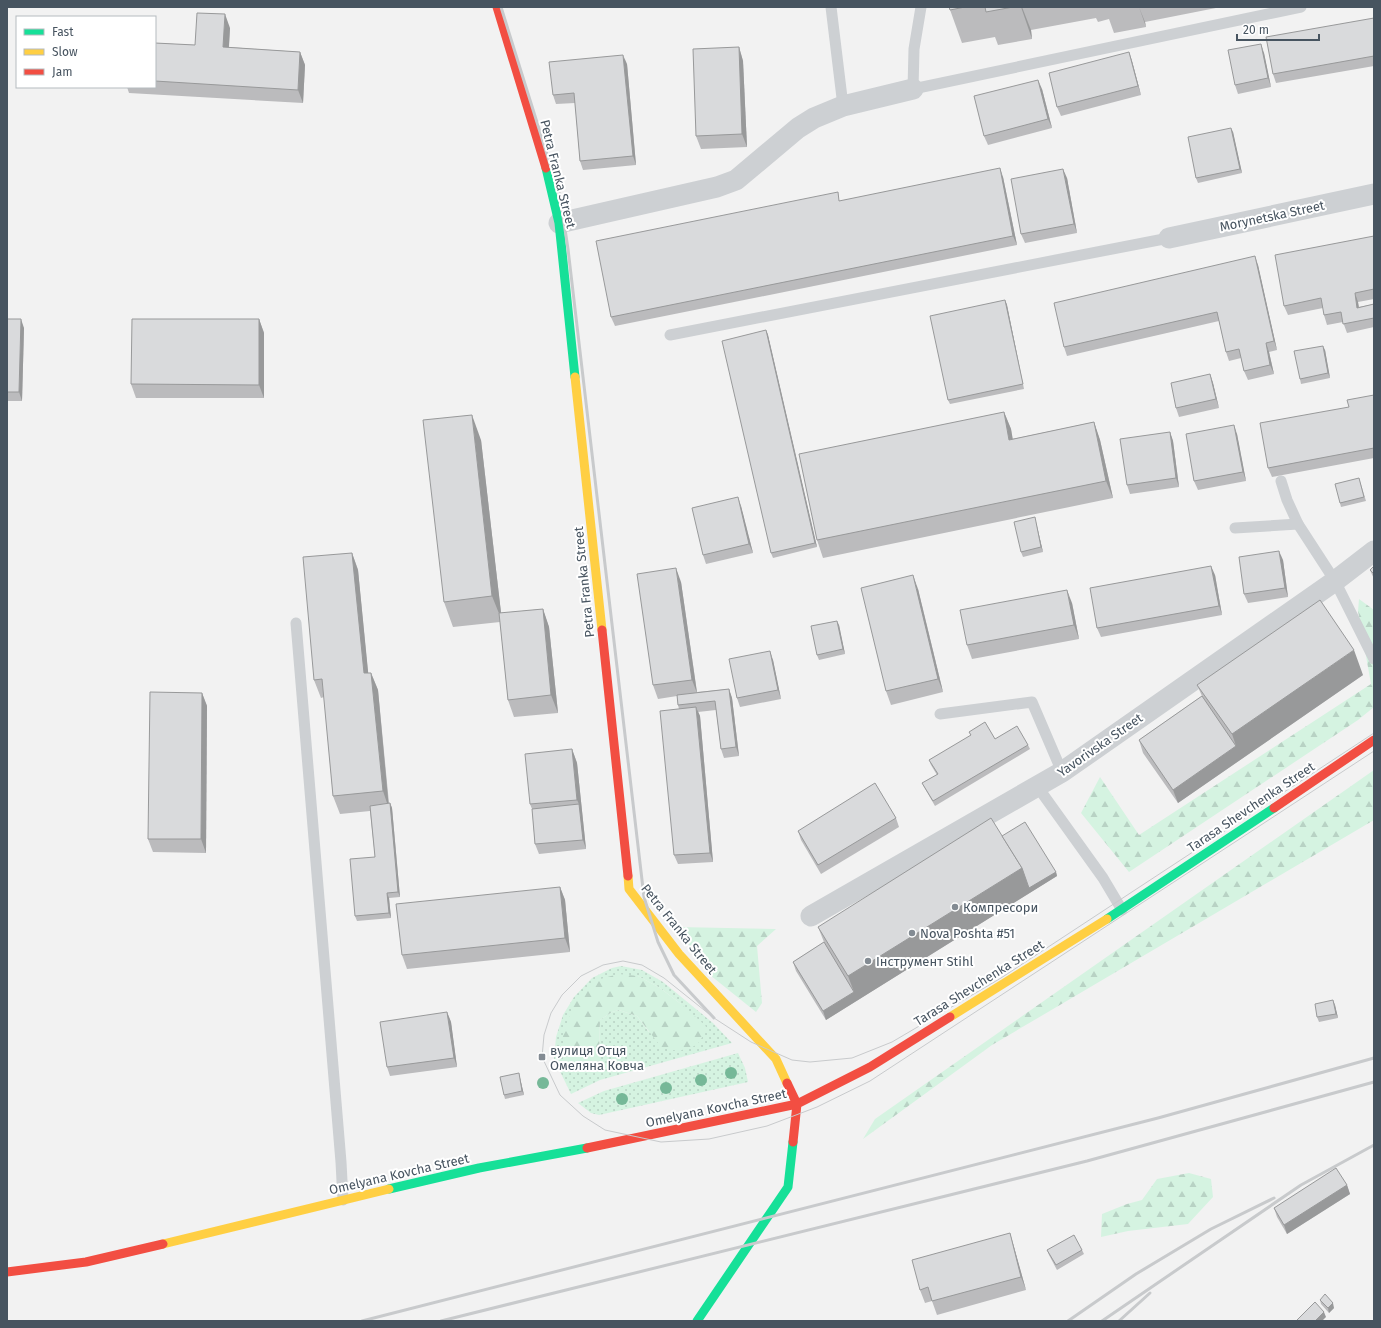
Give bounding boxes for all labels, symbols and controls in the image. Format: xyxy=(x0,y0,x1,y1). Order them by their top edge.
legend xyxy=(16,16,156,88)
scale bar xyxy=(1237,16,1319,42)
text: 20 m xyxy=(1243,23,1269,37)
text: Fast xyxy=(52,25,74,39)
text: Slow xyxy=(52,45,78,59)
text: Jam xyxy=(52,65,72,79)
street label: Petra Franka Street xyxy=(537,118,579,230)
street label: Morynetska Street xyxy=(1218,197,1326,234)
street label: Petra Franka Street xyxy=(571,525,597,638)
street label: Yavorivska Street xyxy=(1055,710,1146,780)
street label: Tarasa Shevchenka Street xyxy=(1185,759,1318,855)
street label: Petra Franka Street xyxy=(638,881,720,977)
place label: Компресори xyxy=(963,900,1038,915)
marker: Компресори xyxy=(950,902,960,912)
place label: Nova Poshta #51 xyxy=(920,926,1015,941)
marker: Nova Poshta #51 xyxy=(907,928,917,938)
street label: Tarasa Shevchenka Street xyxy=(911,937,1047,1029)
place label: Інструмент Stihl xyxy=(876,954,974,969)
marker: Інструмент Stihl xyxy=(863,956,873,966)
place label: вулиця Отця Омеляна Ковча xyxy=(550,1043,644,1073)
marker: вулиця Отця Омеляна Ковча xyxy=(537,1052,547,1062)
street label: Omelyana Kovcha Street xyxy=(644,1086,788,1130)
street label: Omelyana Kovcha Street xyxy=(328,1151,471,1197)

